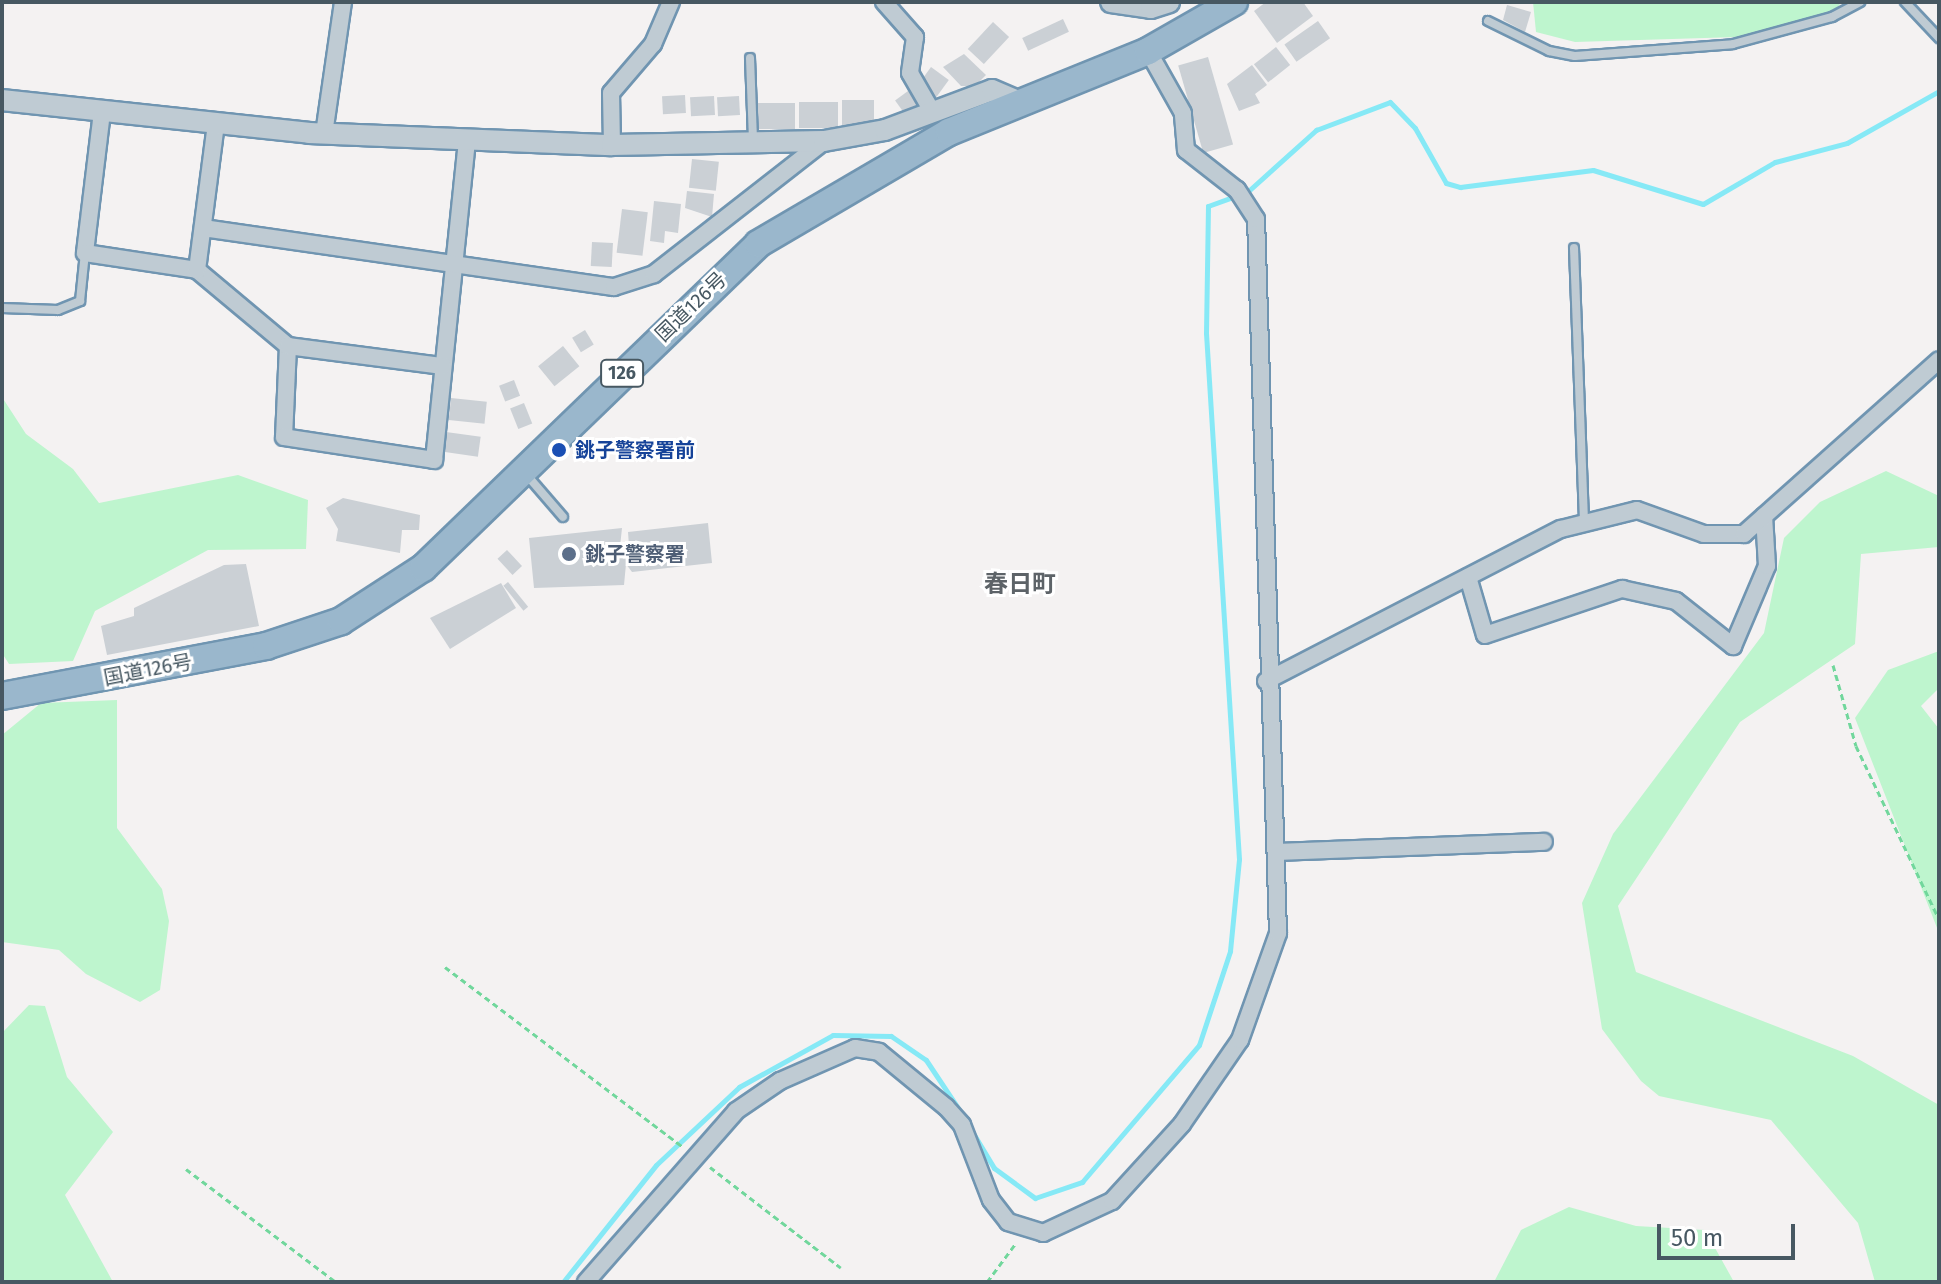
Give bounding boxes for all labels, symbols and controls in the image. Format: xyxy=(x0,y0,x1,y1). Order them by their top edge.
street label: 国道126号 xyxy=(651,267,731,347)
road number: 126 xyxy=(600,359,644,387)
place label: 銚子警察署前 xyxy=(575,438,695,462)
marker: 銚子警察署前 xyxy=(550,441,568,459)
place label: 銚子警察署 xyxy=(585,542,685,566)
marker: 銚子警察署 xyxy=(560,545,578,563)
district label: 春日町 xyxy=(984,571,1056,599)
street label: 国道126号 xyxy=(102,650,194,690)
scale bar xyxy=(1661,1208,1799,1258)
text: 50 m xyxy=(1671,1224,1723,1252)

